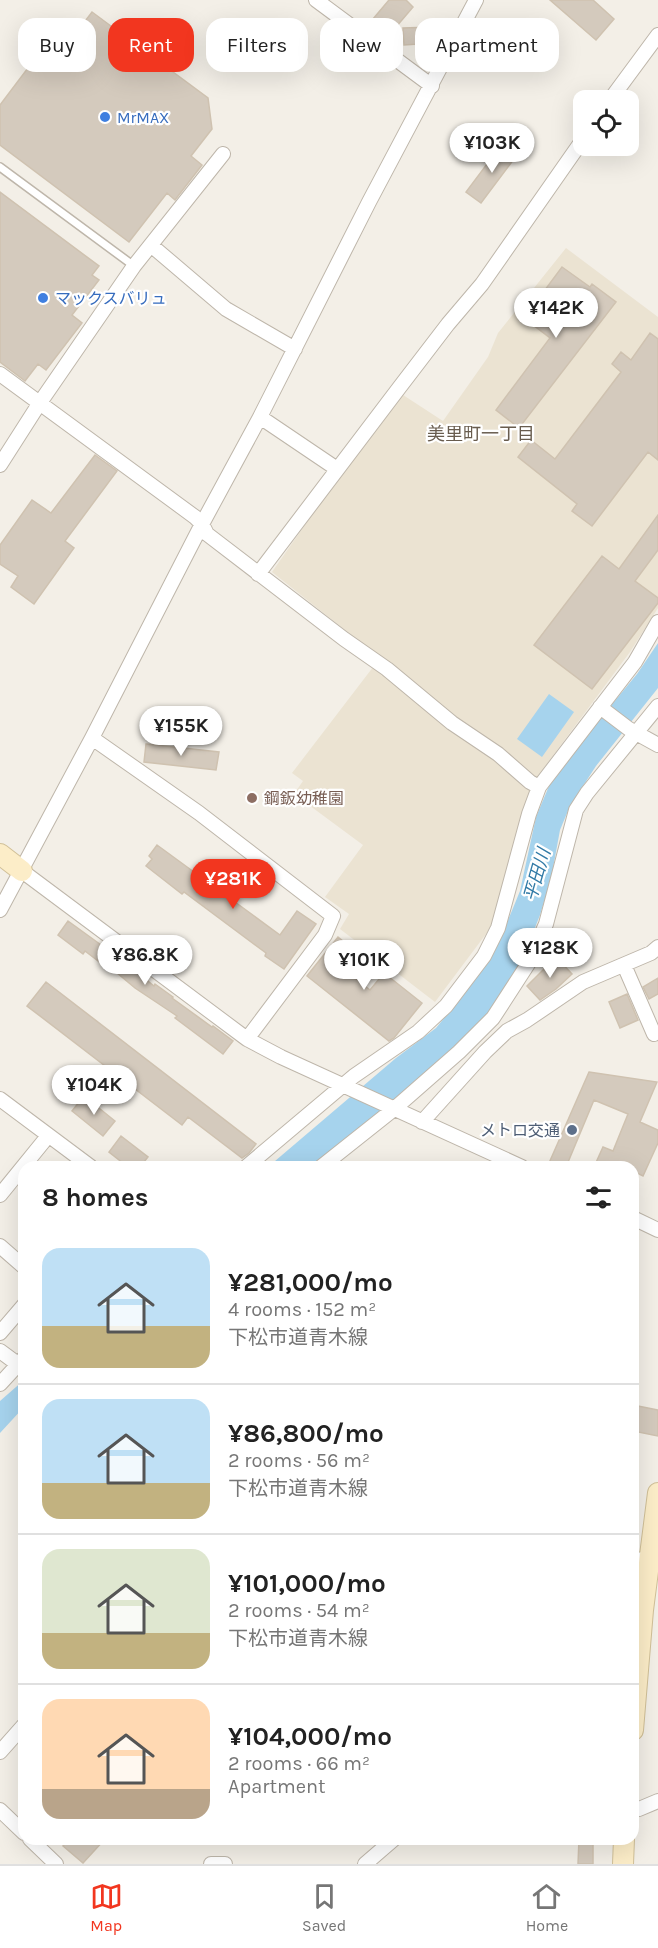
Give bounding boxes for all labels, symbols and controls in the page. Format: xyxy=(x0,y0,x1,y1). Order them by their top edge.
chip: Buy xyxy=(18,18,96,72)
chip: Rent xyxy=(108,18,194,72)
chip: Filters xyxy=(206,18,308,72)
chip: New xyxy=(320,18,403,72)
chip: Apartment xyxy=(415,18,559,72)
map controls xyxy=(573,90,639,156)
button: locate xyxy=(573,90,639,156)
place label: MrMAX xyxy=(117,108,169,127)
marker: MrMAX xyxy=(98,110,112,124)
pin: ¥103K xyxy=(450,123,534,174)
text: ¥103K xyxy=(463,131,521,154)
pin: ¥142K xyxy=(514,288,598,339)
place label: マックスバリュ xyxy=(55,289,167,308)
marker: マックスバリュ xyxy=(36,291,50,305)
text: ¥142K xyxy=(528,296,584,319)
district label: 美里町一丁目 xyxy=(427,423,535,445)
pin: ¥155K xyxy=(139,706,223,757)
text: ¥155K xyxy=(153,714,209,737)
place label: 鋼鈑幼稚園 xyxy=(264,789,344,808)
marker: 鋼鈑幼稚園 xyxy=(245,791,259,805)
water label: 平田川 xyxy=(519,844,556,904)
pin: ¥281K xyxy=(191,859,275,910)
text: ¥281K xyxy=(205,867,261,890)
pin: ¥128K xyxy=(508,928,592,979)
pin: ¥86.8K xyxy=(96,935,194,986)
text: ¥128K xyxy=(522,936,578,959)
pin: ¥101K xyxy=(322,940,406,991)
text: ¥86.8K xyxy=(111,943,179,966)
text: ¥101K xyxy=(338,948,390,971)
pin: ¥104K xyxy=(52,1065,136,1116)
text: ¥104K xyxy=(66,1073,122,1096)
place label: メトロ交通 xyxy=(480,1121,560,1140)
marker: メトロ交通 xyxy=(565,1123,579,1137)
icon: filters xyxy=(582,1181,615,1214)
text: 8 homes xyxy=(42,1182,148,1213)
text: ¥281,000/mo xyxy=(228,1267,393,1298)
icon: home xyxy=(90,1272,162,1344)
text: 4 rooms · 152 m² xyxy=(228,1298,376,1321)
text: 下松市道青木線 xyxy=(228,1326,368,1349)
text: ¥86,800/mo xyxy=(228,1418,384,1449)
icon: home xyxy=(90,1423,162,1495)
text: 2 rooms · 56 m² xyxy=(228,1449,370,1472)
text: 下松市道青木線 xyxy=(228,1477,368,1500)
text: ¥101,000/mo xyxy=(228,1568,386,1599)
icon: home xyxy=(90,1573,162,1645)
text: 2 rooms · 54 m² xyxy=(228,1599,370,1622)
text: 下松市道青木線 xyxy=(228,1627,368,1650)
text: ¥104,000/mo xyxy=(228,1721,392,1752)
icon: home xyxy=(90,1723,162,1795)
text: 2 rooms · 66 m² xyxy=(228,1752,370,1775)
text: Apartment xyxy=(228,1775,326,1798)
tab: Map xyxy=(90,1880,123,1935)
tab: Saved xyxy=(302,1880,346,1935)
tab: Home xyxy=(526,1880,568,1935)

